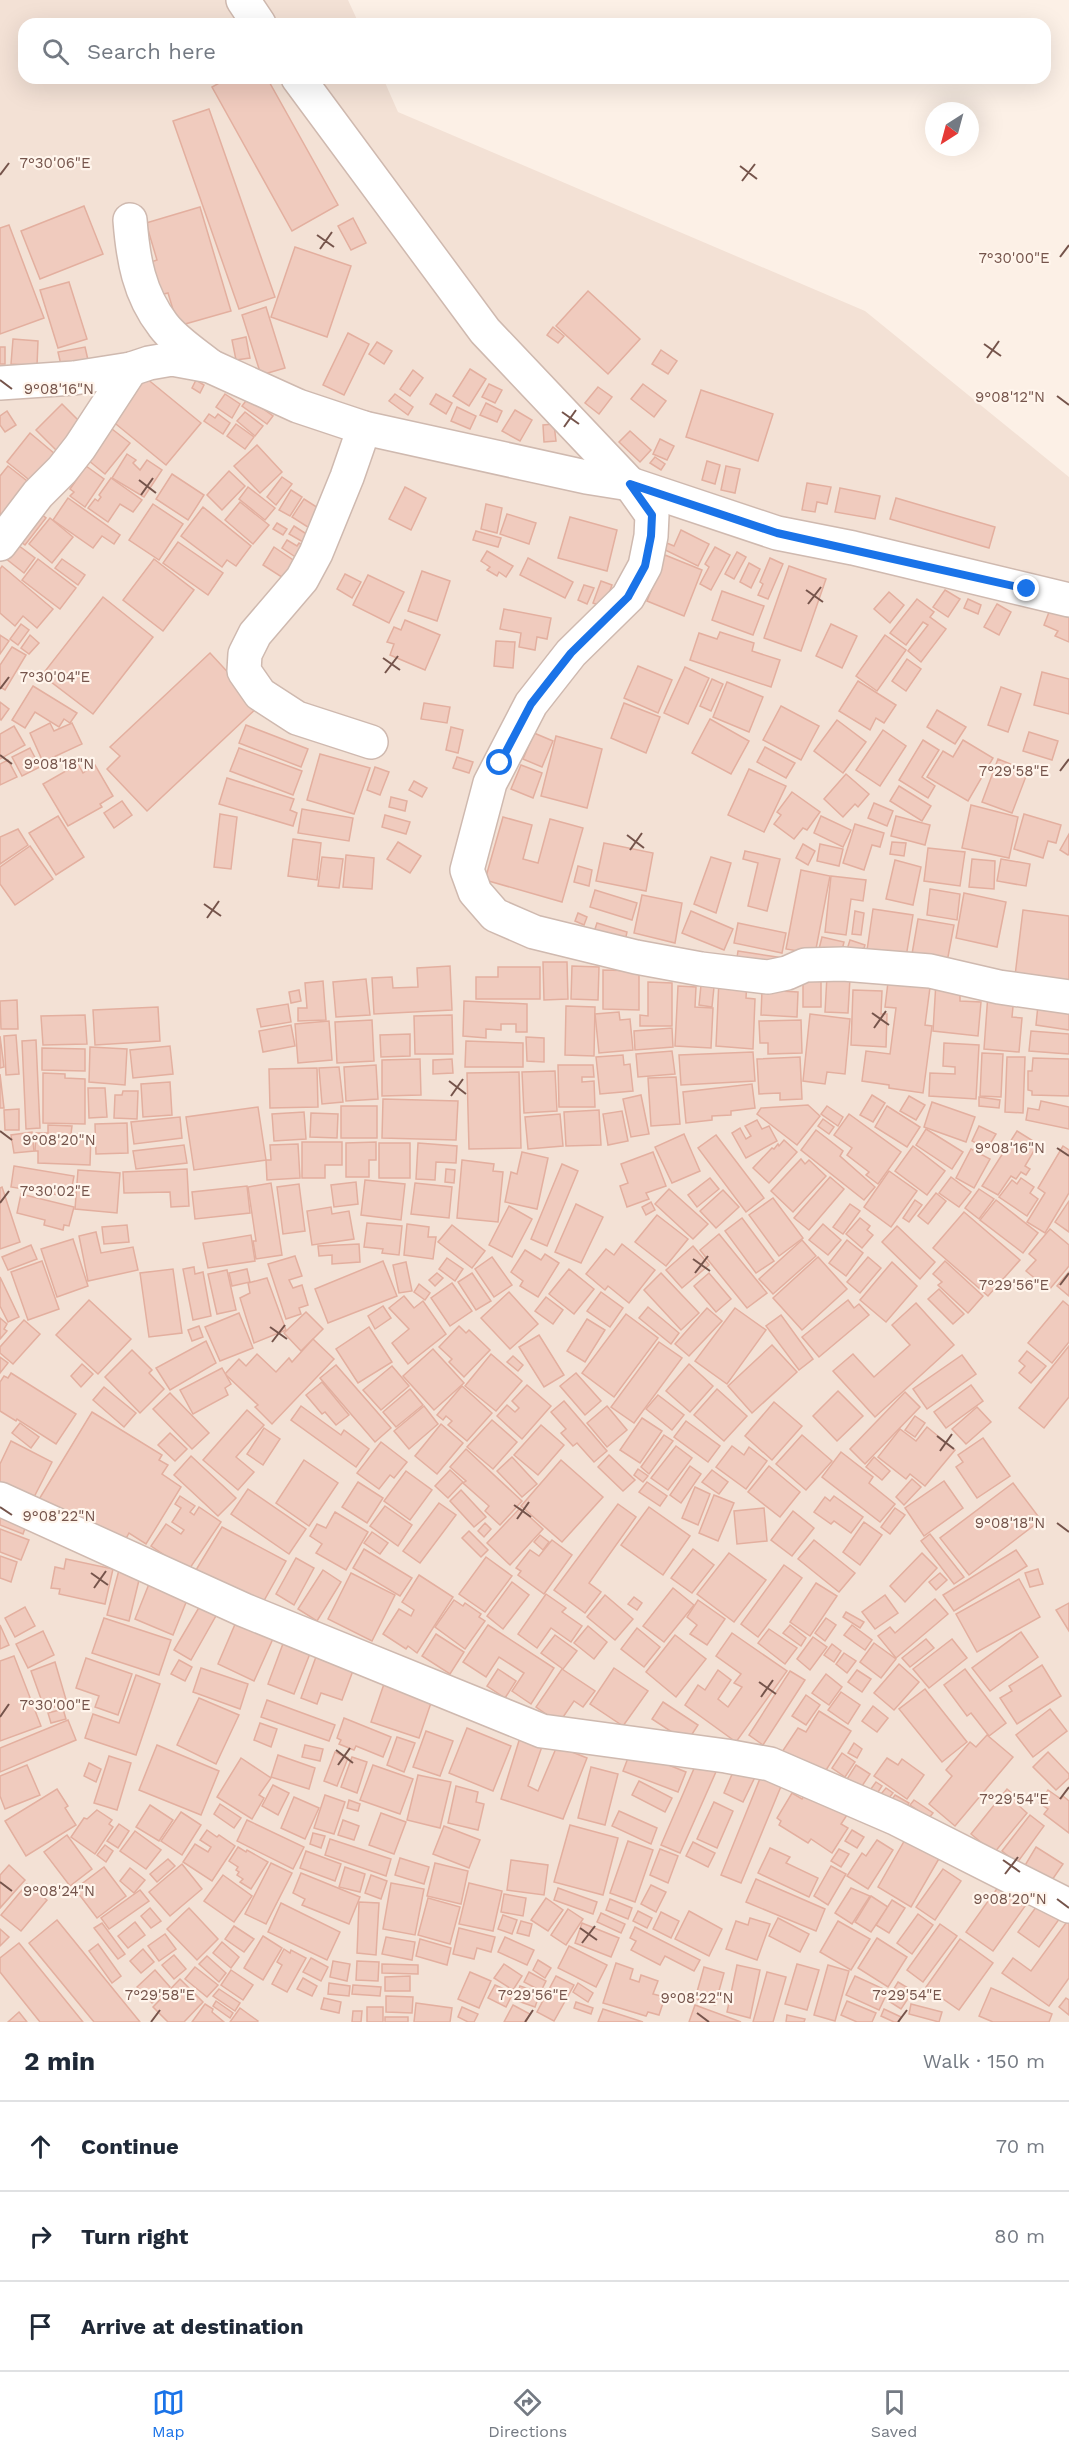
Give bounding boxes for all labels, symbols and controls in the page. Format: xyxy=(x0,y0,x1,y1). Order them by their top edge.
search box xyxy=(18,18,1051,84)
icon: search xyxy=(39,35,72,68)
text: Search here xyxy=(87,39,216,64)
north arrow xyxy=(925,102,979,156)
text: 7°30'06"E xyxy=(20,154,90,172)
text: 7°30'00"E xyxy=(978,249,1050,267)
text: 9°08'16"N xyxy=(24,380,94,398)
text: 9°08'12"N xyxy=(975,388,1045,406)
route end xyxy=(1013,575,1039,601)
text: 7°30'04"E xyxy=(20,668,90,686)
route start xyxy=(486,749,512,775)
text: 9°08'18"N xyxy=(24,755,94,773)
text: 7°29'58"E xyxy=(979,762,1049,780)
text: 9°08'20"N xyxy=(22,1131,96,1149)
text: 9°08'16"N xyxy=(975,1139,1045,1157)
text: 7°30'02"E xyxy=(20,1182,90,1200)
text: 7°29'56"E xyxy=(979,1276,1049,1294)
text: 9°08'22"N xyxy=(23,1507,95,1525)
text: 9°08'18"N xyxy=(975,1514,1045,1532)
text: 7°30'00"E xyxy=(19,1696,91,1714)
text: 7°29'54"E xyxy=(979,1790,1049,1808)
text: 9°08'24"N xyxy=(23,1882,95,1900)
text: 9°08'20"N xyxy=(973,1890,1047,1908)
text: 7°29'58"E xyxy=(125,1986,195,2004)
text: 7°29'56"E xyxy=(498,1986,568,2004)
text: 7°29'54"E xyxy=(872,1986,942,2004)
text: 9°08'22"N xyxy=(661,1989,733,2007)
text: 2 min xyxy=(24,2046,95,2076)
text: Walk · 150 m xyxy=(923,2049,1045,2073)
icon: ahead xyxy=(24,2130,57,2163)
text: Continue xyxy=(81,2134,179,2159)
text: 70 m xyxy=(996,2134,1045,2158)
icon: right xyxy=(24,2220,57,2253)
text: Turn right xyxy=(81,2224,188,2249)
text: 80 m xyxy=(994,2224,1045,2248)
icon: arrive xyxy=(24,2310,57,2343)
text: Arrive at destination xyxy=(81,2314,304,2339)
tab: Map xyxy=(152,2386,185,2441)
tab: Directions xyxy=(488,2386,567,2441)
tab: Saved xyxy=(871,2386,917,2441)

